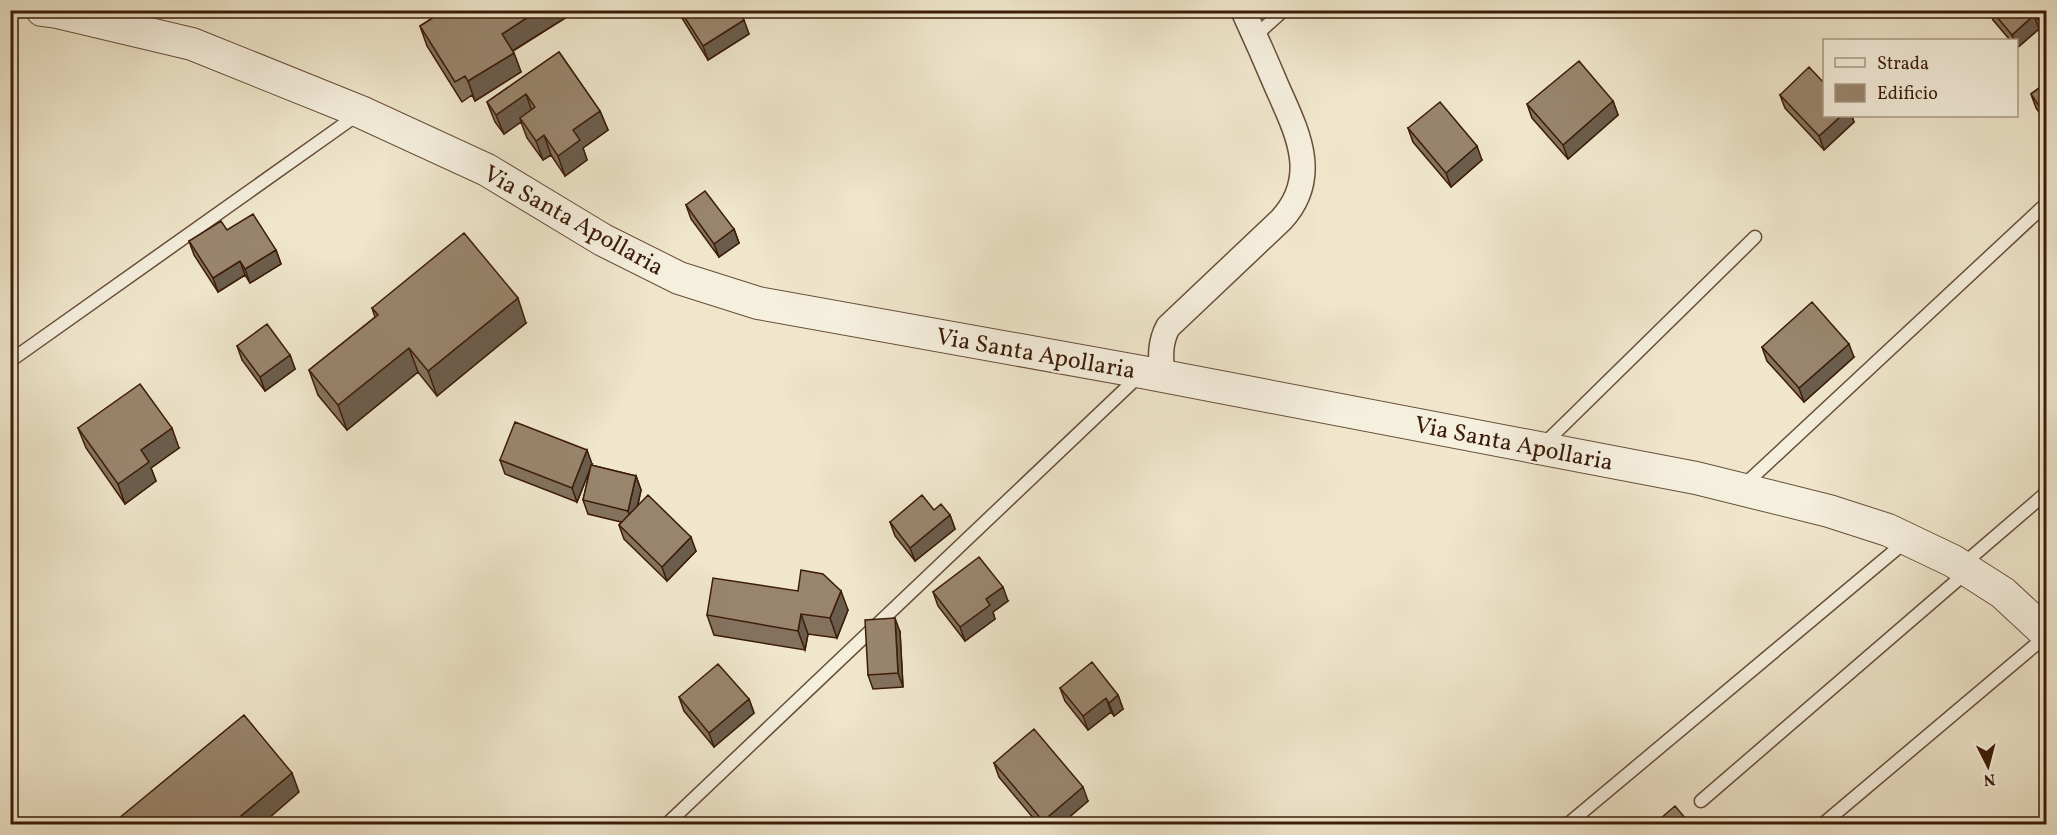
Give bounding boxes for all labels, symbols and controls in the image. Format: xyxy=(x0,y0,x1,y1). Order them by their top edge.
legend xyxy=(1823,39,2018,117)
text: Strada xyxy=(1877,52,1929,77)
text: Edificio xyxy=(1877,82,1938,107)
street label: Via Santa Apollaria xyxy=(477,158,669,286)
street label: Via Santa Apollaria xyxy=(933,321,1138,389)
street label: Via Santa Apollaria xyxy=(1411,409,1616,481)
north arrow xyxy=(1958,736,2018,796)
text: N xyxy=(1982,767,1996,791)

